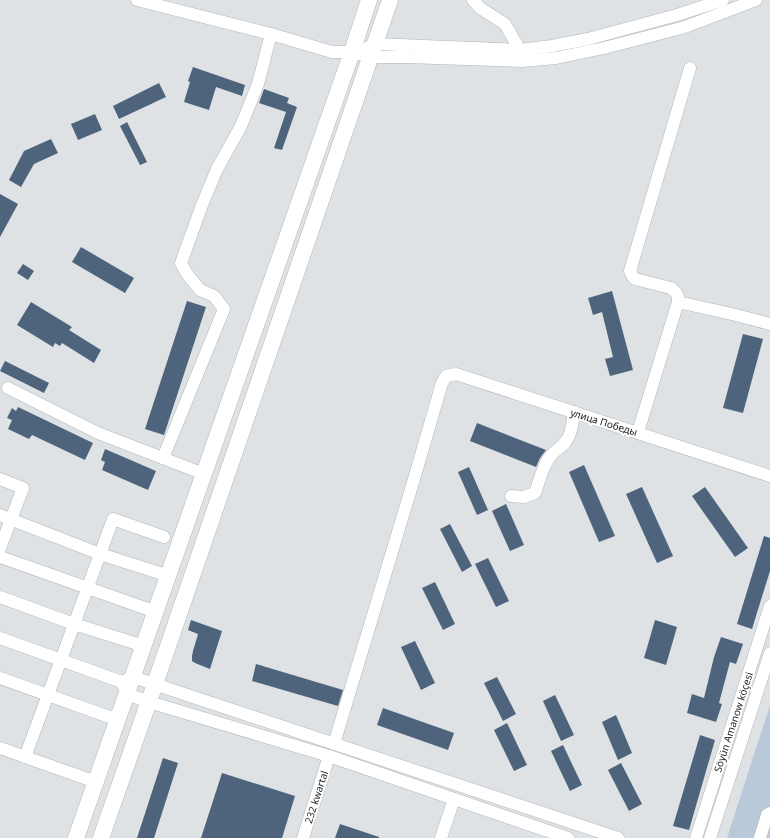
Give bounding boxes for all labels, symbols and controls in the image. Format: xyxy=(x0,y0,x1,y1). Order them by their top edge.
street label: улица Победы xyxy=(569,405,639,439)
street label: Söyün Amanow köçesi xyxy=(710,670,756,774)
street label: 232 kwartal xyxy=(301,769,331,825)

